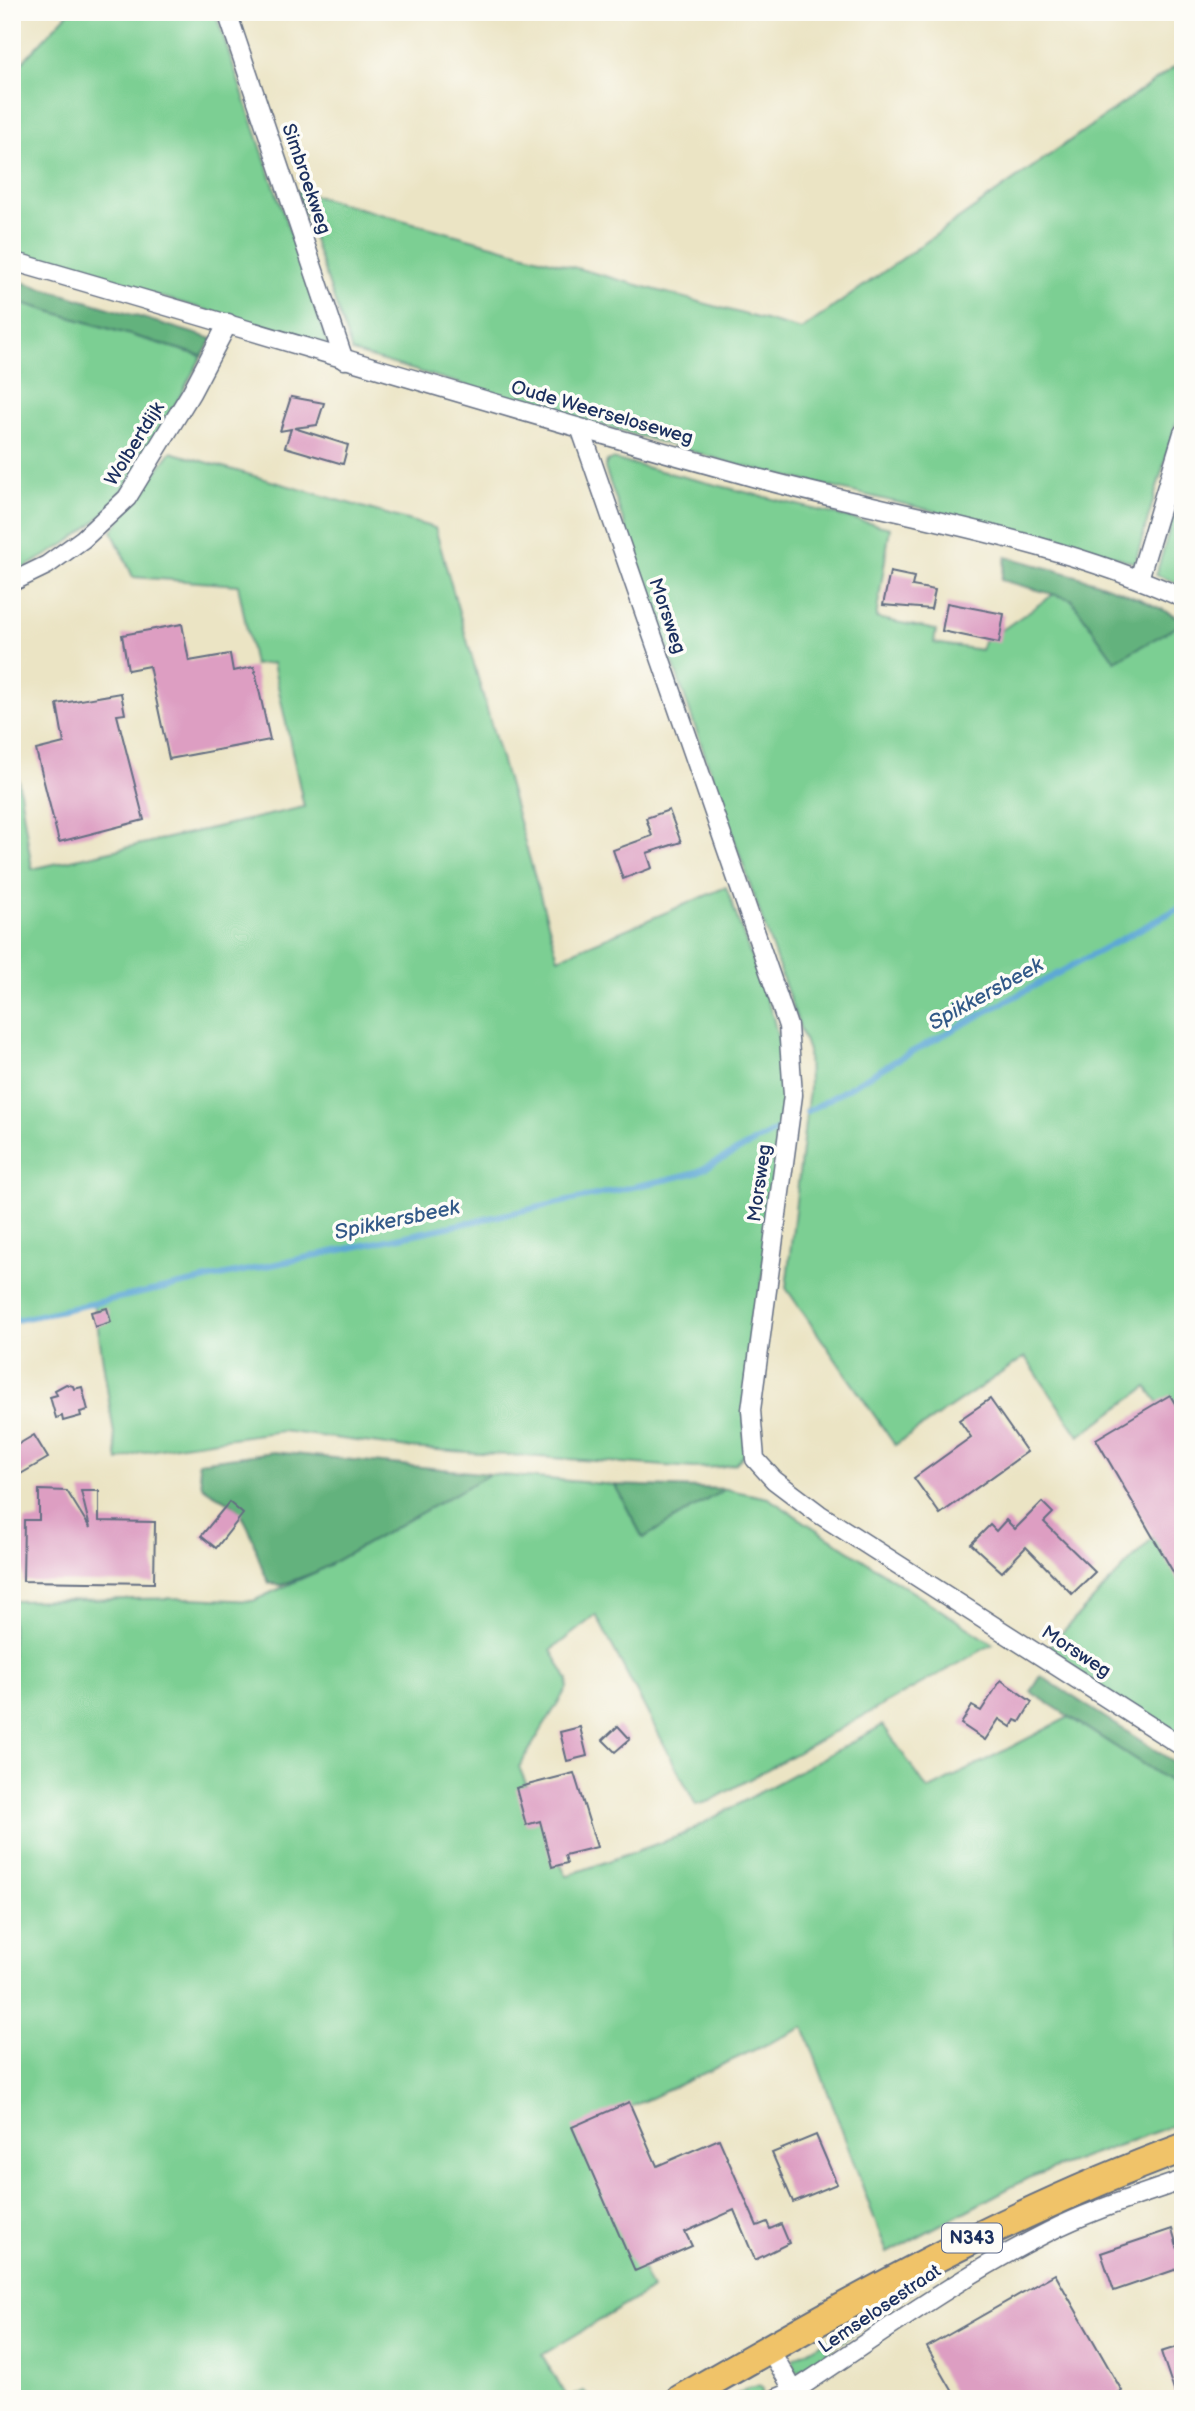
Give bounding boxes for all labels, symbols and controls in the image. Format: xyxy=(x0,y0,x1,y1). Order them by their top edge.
street label: Simbroekweg xyxy=(276,121,336,237)
street label: Oude Weerseloseweg xyxy=(508,376,696,450)
street label: Wolbertdijk xyxy=(100,397,170,490)
street label: Morsweg xyxy=(643,575,691,657)
water label: Spikkersbeek xyxy=(924,952,1048,1036)
street label: Morsweg xyxy=(743,1143,777,1223)
water label: Spikkersbeek xyxy=(332,1194,463,1245)
street label: Morsweg xyxy=(1037,1621,1115,1683)
road number: N343 xyxy=(942,2224,1002,2252)
street label: Lemselosestraat xyxy=(814,2259,946,2358)

